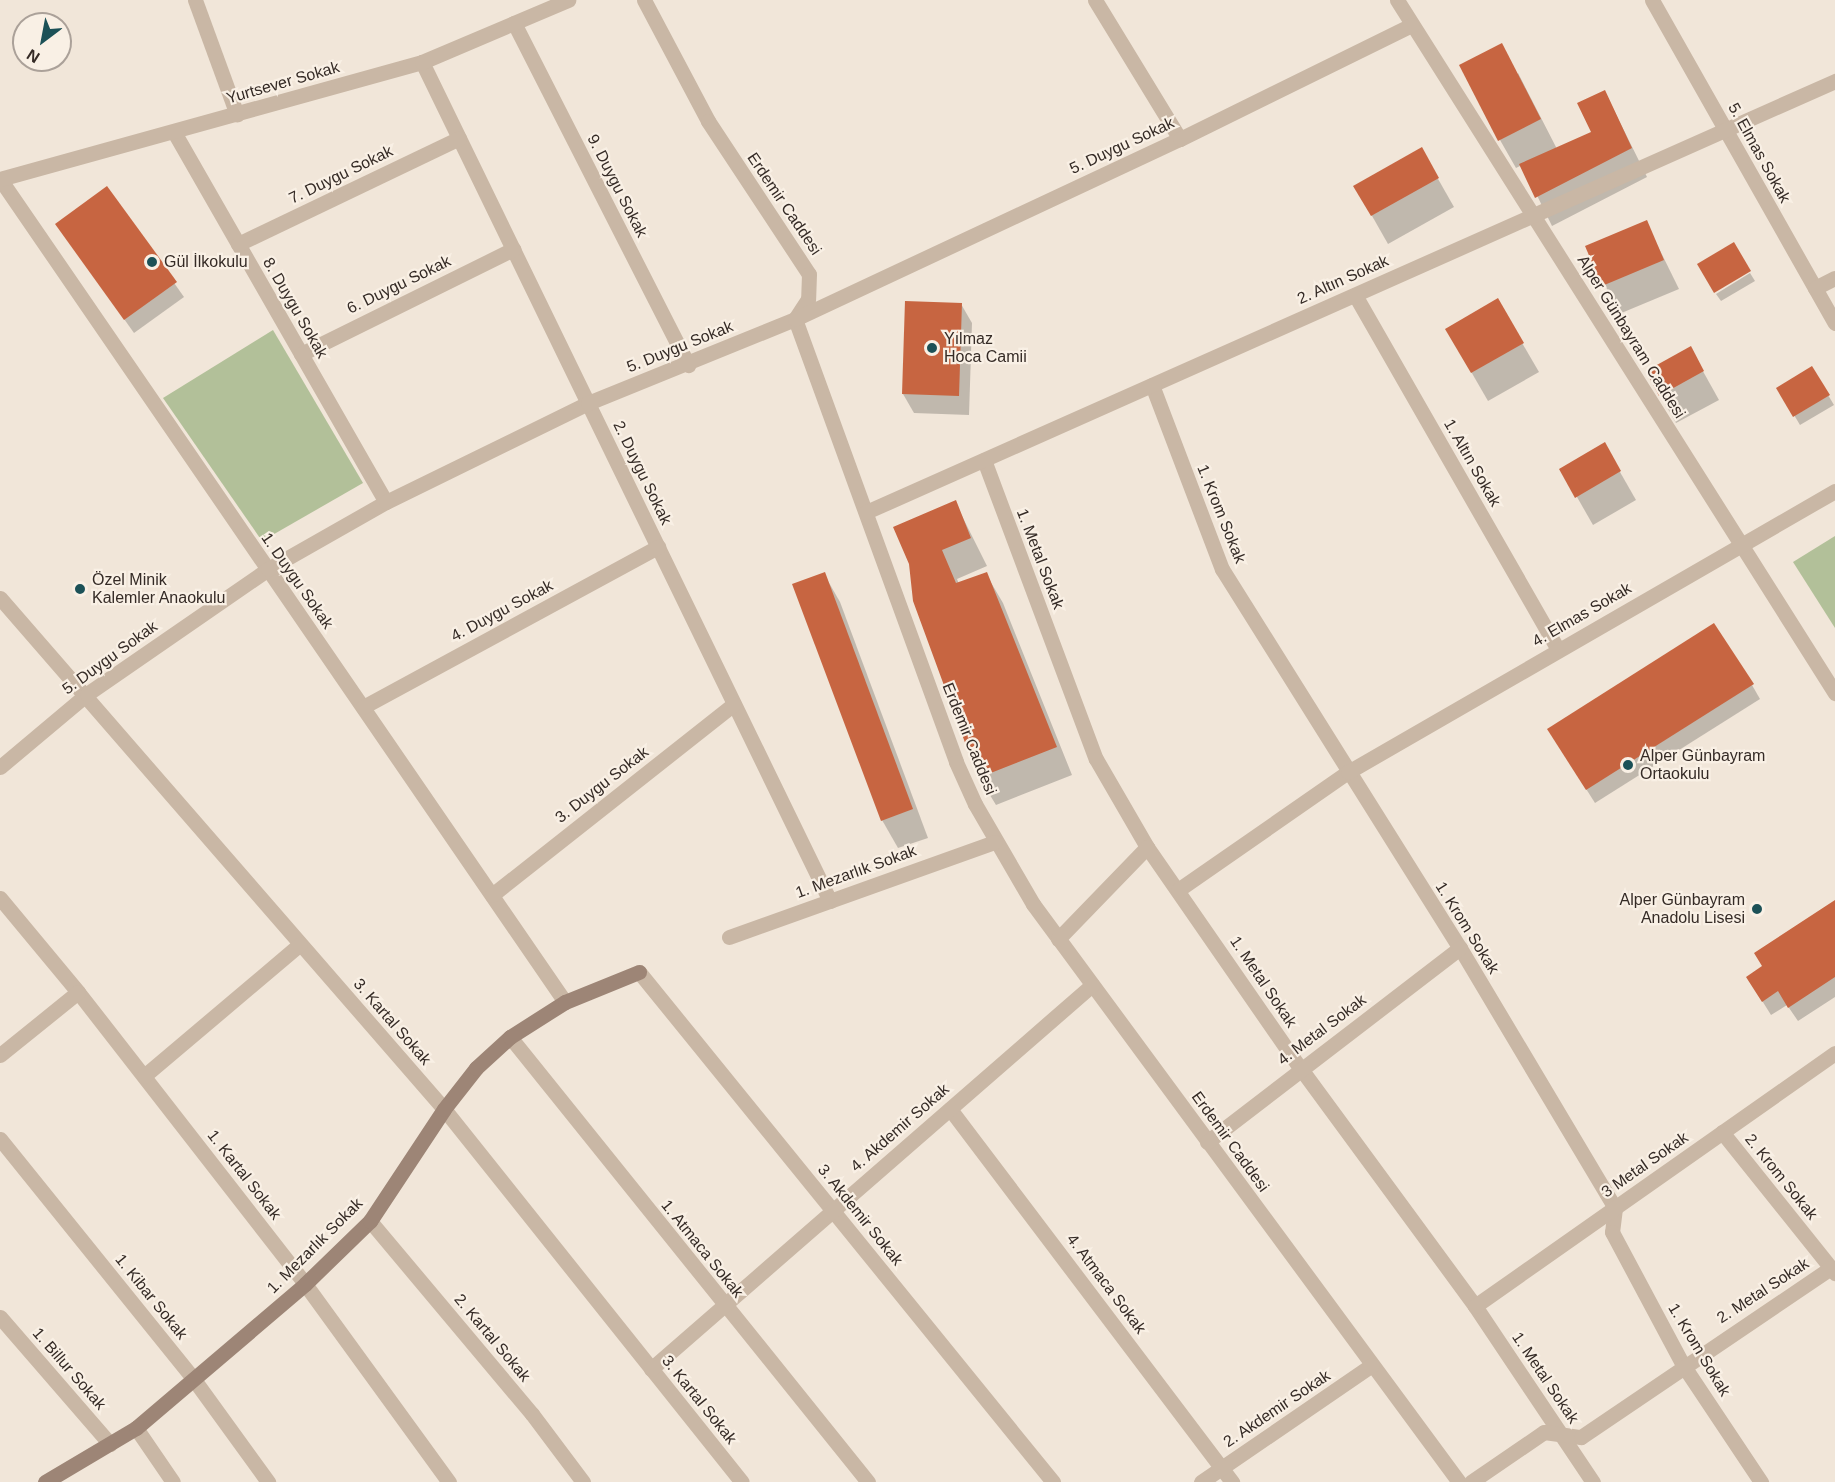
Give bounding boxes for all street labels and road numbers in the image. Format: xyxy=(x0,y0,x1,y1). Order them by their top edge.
street label: Yurtsever Sokak xyxy=(224,58,342,108)
street label: 5. Elmas Sokak xyxy=(1724,100,1794,206)
street label: 5. Duygu Sokak xyxy=(1067,113,1177,179)
street label: 9. Duygu Sokak xyxy=(583,131,651,241)
street label: 7. Duygu Sokak xyxy=(286,142,396,208)
street label: Erdemir Caddesi xyxy=(743,149,825,259)
street label: 2. Altın Sokak xyxy=(1294,251,1392,309)
street label: 6. Duygu Sokak xyxy=(344,252,454,318)
street label: Alper Günbayram Caddesi xyxy=(1573,252,1689,422)
street label: 8. Duygu Sokak xyxy=(258,254,332,362)
street label: 5. Duygu Sokak xyxy=(624,317,736,377)
street label: 1. Altın Sokak xyxy=(1439,415,1505,511)
street label: 2. Duygu Sokak xyxy=(609,418,675,528)
street label: 1. Krom Sokak xyxy=(1192,462,1250,566)
street label: 1. Metal Sokak xyxy=(1012,506,1068,612)
street label: 1. Duygu Sokak xyxy=(257,529,337,633)
street label: 4. Duygu Sokak xyxy=(448,576,556,646)
street label: 4. Elmas Sokak xyxy=(1529,579,1635,651)
street label: 5. Duygu Sokak xyxy=(59,617,161,699)
street label: Erdemir Caddesi xyxy=(938,680,1000,798)
street label: 3. Duygu Sokak xyxy=(552,743,652,827)
street label: 1. Mezarlık Sokak xyxy=(793,841,919,903)
street label: 1. Krom Sokak xyxy=(1431,878,1503,978)
street label: 1. Metal Sokak xyxy=(1225,933,1301,1031)
street label: 3. Kartal Sokak xyxy=(349,975,435,1069)
street label: 4. Metal Sokak xyxy=(1274,990,1370,1070)
street label: 4. Akdemir Sokak xyxy=(846,1080,954,1176)
street label: Erdemir Caddesi xyxy=(1187,1088,1273,1196)
street label: 1. Kartal Sokak xyxy=(203,1126,285,1224)
street label: 3 Metal Sokak xyxy=(1598,1128,1692,1202)
street label: 2. Krom Sokak xyxy=(1741,1130,1821,1224)
street label: 3. Akdemir Sokak xyxy=(813,1160,907,1270)
street label: 1. Mezarlık Sokak xyxy=(263,1194,367,1298)
street label: 1. Atmaca Sokak xyxy=(656,1196,748,1302)
street label: 4. Atmaca Sokak xyxy=(1062,1230,1150,1338)
street label: 1. Kibar Sokak xyxy=(111,1251,191,1343)
street label: 2. Metal Sokak xyxy=(1713,1254,1813,1328)
street label: 2. Kartal Sokak xyxy=(450,1290,534,1386)
street label: 1. Krom Sokak xyxy=(1664,1300,1734,1400)
street label: 1. Billur Sokak xyxy=(28,1324,110,1414)
street label: 1. Metal Sokak xyxy=(1507,1329,1583,1427)
street label: 3. Kartal Sokak xyxy=(657,1352,741,1448)
street label: 2. Akdemir Sokak xyxy=(1220,1366,1334,1452)

